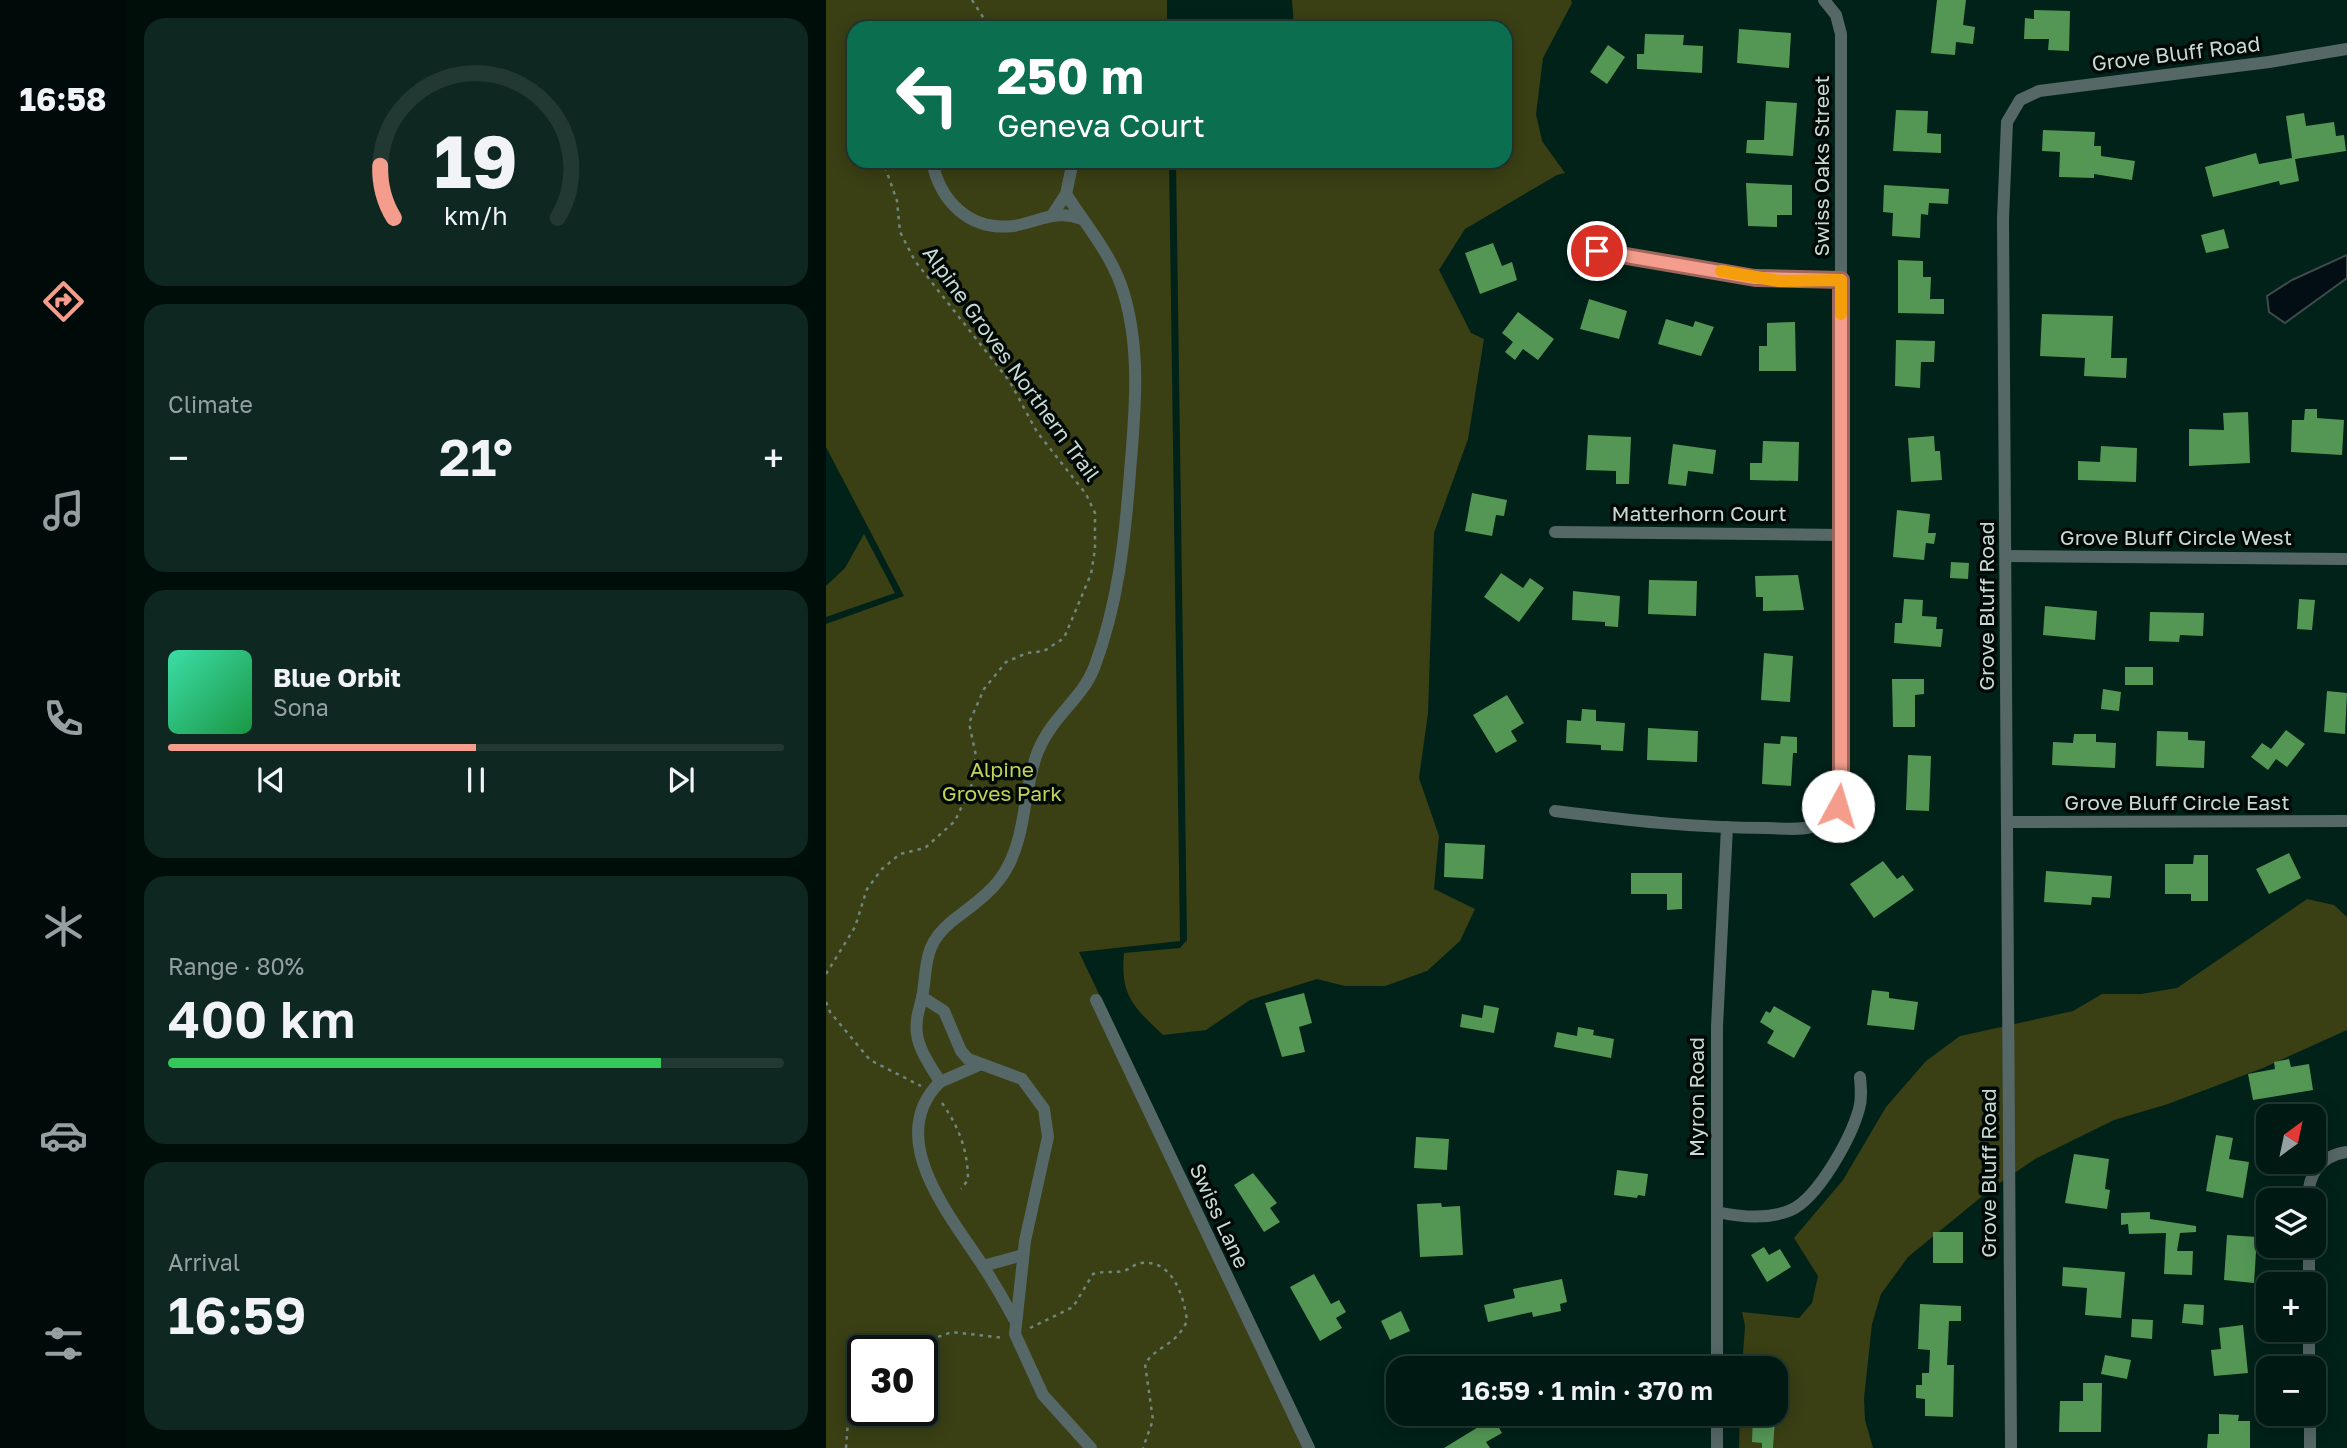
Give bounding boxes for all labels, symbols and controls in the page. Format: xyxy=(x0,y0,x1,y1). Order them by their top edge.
street label: Grove Bluff Road xyxy=(2090,30,2262,76)
text: 250 m xyxy=(997,46,1144,105)
icon: left xyxy=(882,49,973,140)
street label: Swiss Oaks Street xyxy=(1808,75,1834,257)
text: 16:58 xyxy=(19,80,107,118)
text: Geneva Court xyxy=(997,106,1205,144)
text: 19 xyxy=(434,117,518,204)
text: km/h xyxy=(444,200,508,231)
pin xyxy=(1567,221,1627,281)
icon: arrive xyxy=(1578,232,1616,270)
street label: Alpine Groves Northern Trail xyxy=(918,241,1106,486)
icon: directions xyxy=(39,277,88,326)
text: Climate xyxy=(168,390,253,418)
text: 21° xyxy=(439,425,513,487)
text: − xyxy=(168,435,189,480)
text: + xyxy=(763,435,784,480)
icon: music xyxy=(39,486,88,535)
street label: Matterhorn Court xyxy=(1611,500,1787,526)
street label: Grove Bluff Road xyxy=(1973,521,1999,691)
street label: Grove Bluff Circle West xyxy=(2060,524,2292,550)
text: Blue Orbit xyxy=(273,662,401,693)
text: Sona xyxy=(273,693,329,721)
icon: phone xyxy=(39,694,88,743)
park label: Alpine Groves Park xyxy=(942,756,1062,806)
icon: previous xyxy=(252,761,290,799)
icon: pause xyxy=(457,761,495,799)
icon: next xyxy=(662,761,700,799)
position arrow xyxy=(1801,769,1875,843)
street label: Grove Bluff Circle East xyxy=(2064,789,2290,815)
icon: climate xyxy=(39,902,88,951)
text: Range · 80% xyxy=(168,952,304,980)
text: 400 km xyxy=(168,987,356,1049)
street label: Myron Road xyxy=(1683,1037,1709,1157)
street label: Grove Bluff Road xyxy=(1975,1088,2001,1258)
north arrow xyxy=(2256,1104,2326,1174)
map controls xyxy=(2256,1104,2326,1426)
icon: car xyxy=(39,1111,88,1160)
street label: Swiss Lane xyxy=(1184,1159,1255,1272)
button: layers xyxy=(2256,1188,2326,1258)
text: Arrival xyxy=(168,1248,240,1276)
button: + xyxy=(2256,1272,2326,1342)
text: 16:59 xyxy=(168,1283,306,1345)
icon: filters xyxy=(39,1319,88,1368)
speed limit sign: 30 xyxy=(847,1335,938,1426)
button: − xyxy=(2256,1356,2326,1426)
text: 16:59 · 1 min · 370 m xyxy=(1461,1375,1713,1406)

